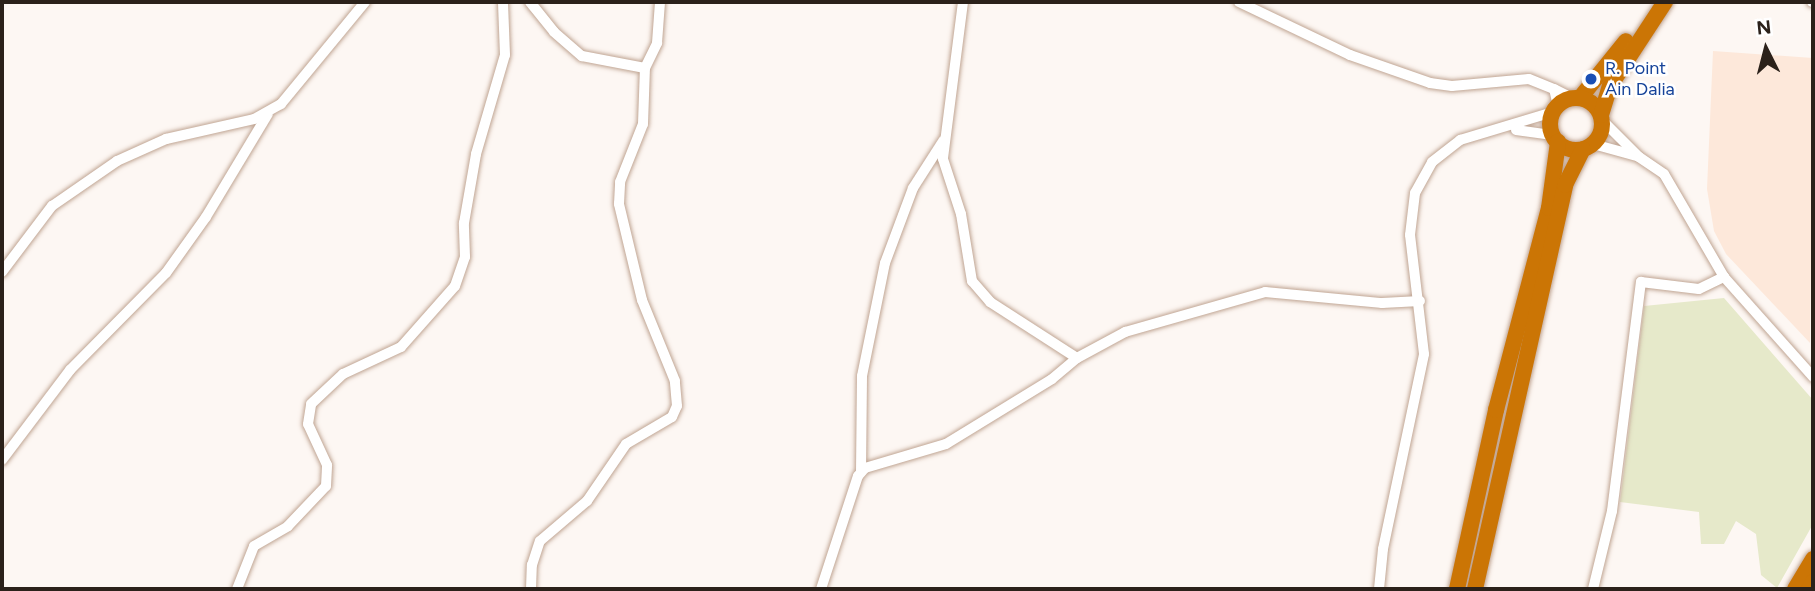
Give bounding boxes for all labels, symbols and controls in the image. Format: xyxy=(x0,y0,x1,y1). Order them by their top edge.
north arrow xyxy=(1731,14,1801,84)
text: N xyxy=(1755,15,1772,40)
place label: R. Point Ain Dalia xyxy=(1605,58,1675,100)
marker: R. Point Ain Dalia xyxy=(1583,71,1599,87)

